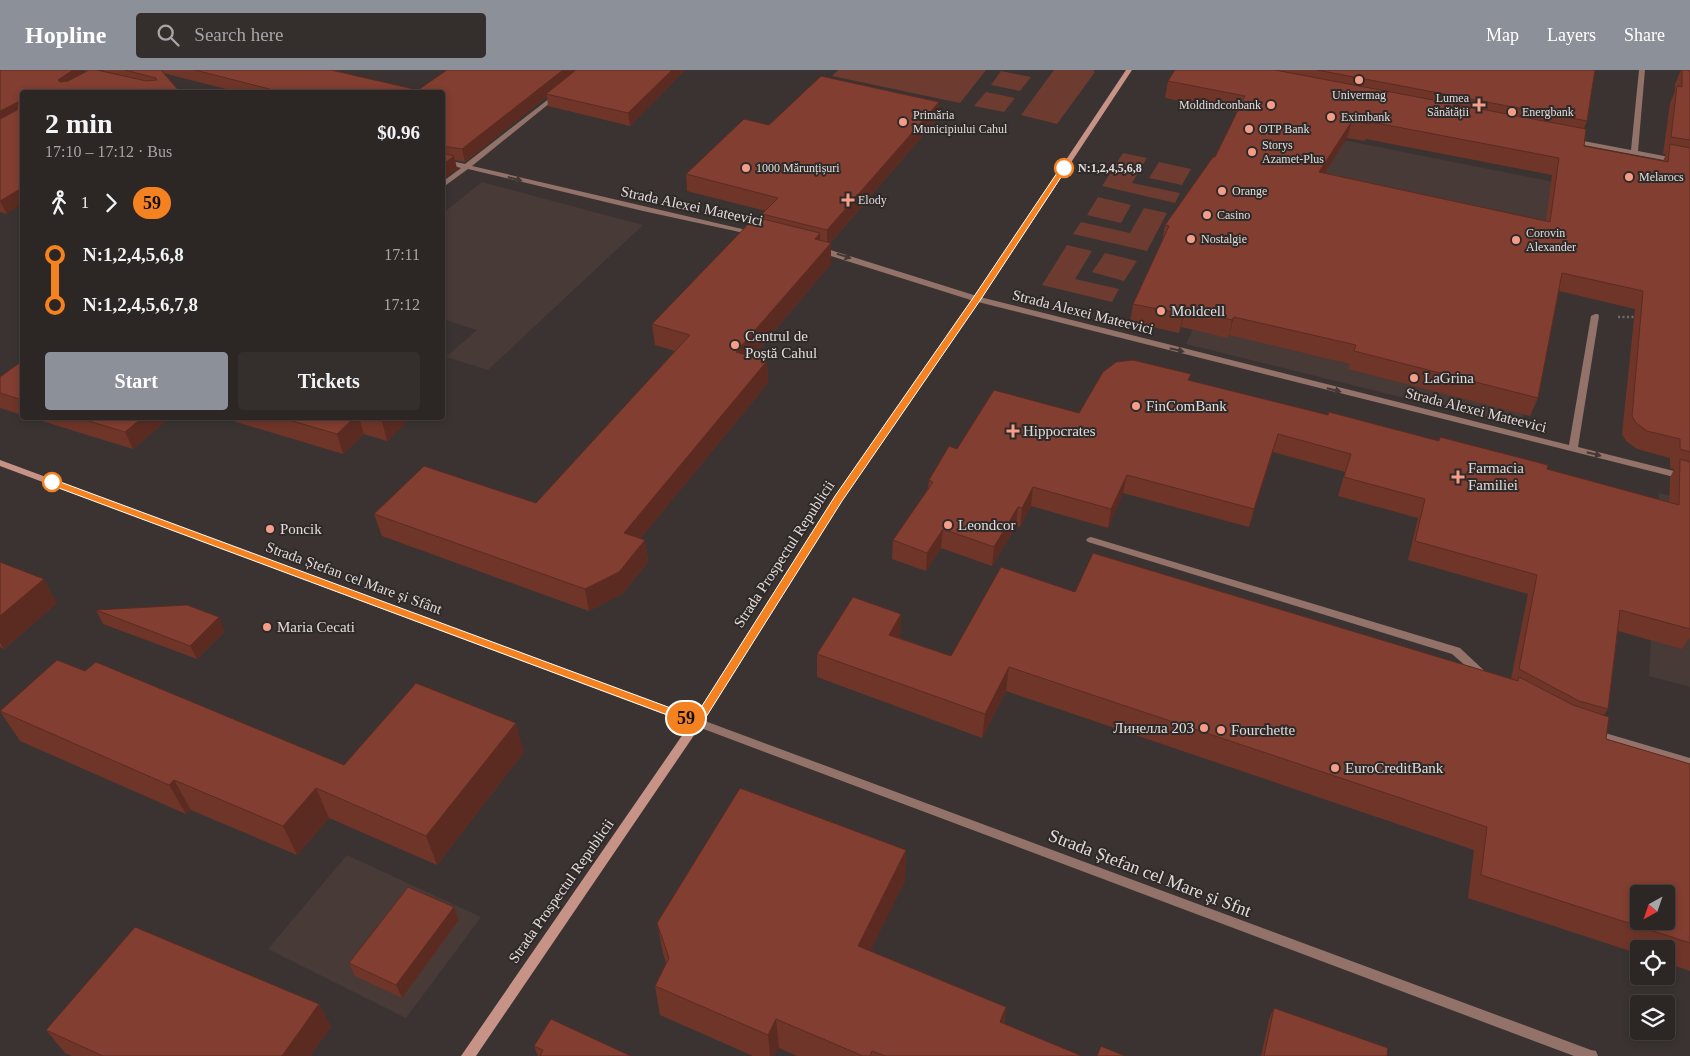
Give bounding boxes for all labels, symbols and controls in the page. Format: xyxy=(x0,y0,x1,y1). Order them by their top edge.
search box xyxy=(136,13,486,58)
icon: search xyxy=(154,21,182,49)
text: Hopline xyxy=(25,22,106,48)
text: Search here xyxy=(194,24,284,45)
text: Map xyxy=(1486,25,1519,45)
text: Layers xyxy=(1547,25,1596,45)
text: Share xyxy=(1624,25,1665,45)
marker: Univermag xyxy=(1353,74,1365,86)
place label: Univermag xyxy=(1332,88,1386,102)
place label: Lumea Sănătății xyxy=(1427,91,1470,119)
place label: Moldindconbank xyxy=(1179,98,1261,112)
marker: Moldindconbank xyxy=(1265,99,1277,111)
marker: Lumea Sănătății xyxy=(1473,99,1485,111)
place label: Energbank xyxy=(1522,105,1574,119)
marker: Energbank xyxy=(1506,106,1518,118)
text: 2 min xyxy=(45,108,113,139)
place label: Primăria Municipiului Cahul xyxy=(913,108,1008,136)
place label: Eximbank xyxy=(1341,110,1390,124)
marker: Eximbank xyxy=(1325,111,1337,123)
marker: Primăria Municipiului Cahul xyxy=(897,116,909,128)
text: $0.96 xyxy=(377,122,420,143)
place label: OTP Bank xyxy=(1259,122,1310,136)
marker: OTP Bank xyxy=(1243,123,1255,135)
place label: Storys Azamet-Plus xyxy=(1262,138,1324,166)
text: 17:10 – 17:12 · Bus xyxy=(45,143,172,160)
marker: Storys Azamet-Plus xyxy=(1246,146,1258,158)
marker: N:1,2,4,5,6,8 xyxy=(1054,158,1074,178)
place label: 1000 Mărunțișuri xyxy=(756,161,840,175)
place label: N:1,2,4,5,6,8 xyxy=(1078,161,1142,175)
marker: 1000 Mărunțișuri xyxy=(740,162,752,174)
place label: Melarocs xyxy=(1639,170,1684,184)
marker: Melarocs xyxy=(1623,171,1635,183)
one-way arrow xyxy=(508,175,523,183)
street label: Strada Alexei Mateevici xyxy=(619,183,765,229)
place label: Orange xyxy=(1232,184,1267,198)
marker: Orange xyxy=(1216,185,1228,197)
icon: walk xyxy=(45,189,73,217)
icon: forward xyxy=(97,189,125,217)
text: 59 xyxy=(143,193,161,213)
place label: Elody xyxy=(858,193,887,207)
text: 1 xyxy=(81,194,89,211)
marker: Elody xyxy=(842,194,854,206)
place label: Casino xyxy=(1217,208,1250,222)
marker: Casino xyxy=(1201,209,1213,221)
place label: Corovin Alexander xyxy=(1526,226,1576,254)
place label: Nostalgie xyxy=(1201,232,1247,246)
marker: Nostalgie xyxy=(1185,233,1197,245)
marker: Corovin Alexander xyxy=(1510,234,1522,246)
text: N:1,2,4,5,6,8 xyxy=(83,244,184,265)
text: 17:11 xyxy=(384,246,420,263)
one-way arrow xyxy=(836,253,851,261)
street label: Strada Alexei Mateevici xyxy=(1011,287,1155,337)
text: N:1,2,4,5,6,7,8 xyxy=(83,294,198,315)
text: 17:12 xyxy=(384,296,420,313)
place label: Moldcell xyxy=(1171,303,1225,319)
marker: Moldcell xyxy=(1155,305,1167,317)
place label: Centrul de Poștă Cahul xyxy=(745,328,817,362)
marker: Centrul de Poștă Cahul xyxy=(729,339,741,351)
one-way arrow xyxy=(1169,346,1184,354)
button: Start xyxy=(45,352,228,410)
button: Tickets xyxy=(238,352,420,410)
place label: LaGrina xyxy=(1424,370,1474,386)
marker: LaGrina xyxy=(1408,372,1420,384)
street label: Strada Alexei Mateevici xyxy=(1404,385,1548,435)
one-way arrow xyxy=(1327,386,1342,394)
place label: FinComBank xyxy=(1146,398,1227,414)
marker: FinComBank xyxy=(1130,400,1142,412)
place label: Hippocrates xyxy=(1023,423,1096,439)
marker: Hippocrates xyxy=(1007,425,1019,437)
one-way arrow xyxy=(1586,450,1601,458)
place label: Farmacia Familiei xyxy=(1468,460,1524,493)
marker: Farmacia Familiei xyxy=(1452,471,1464,483)
unlabelled marker xyxy=(42,472,62,492)
street label: Strada Prospectul Republicii xyxy=(731,478,837,630)
place label: Leondcor xyxy=(958,517,1015,533)
marker: Leondcor xyxy=(942,519,954,531)
place label: Poncik xyxy=(280,521,322,537)
marker: Poncik xyxy=(264,523,276,535)
street label: Strada Ștefan cel Mare și Sfânt xyxy=(263,539,445,619)
place label: Maria Cecati xyxy=(277,619,355,635)
marker: Maria Cecati xyxy=(261,621,273,633)
line badge: 59 xyxy=(664,702,708,734)
text: 59 xyxy=(677,708,695,728)
place label: Линелла 203 xyxy=(1113,720,1194,736)
marker: Линелла 203 xyxy=(1198,722,1210,734)
place label: Fourchette xyxy=(1231,722,1295,738)
marker: Fourchette xyxy=(1215,724,1227,736)
place label: EuroCreditBank xyxy=(1345,760,1444,776)
marker: EuroCreditBank xyxy=(1329,762,1341,774)
street label: Strada Prospectul Republicii xyxy=(505,816,617,966)
street label: Strada Ștefan cel Mare și Sfnt xyxy=(1046,825,1254,921)
north arrow xyxy=(1630,885,1675,930)
map controls xyxy=(1630,885,1675,1040)
button: locate xyxy=(1630,940,1675,985)
button: layers xyxy=(1630,995,1675,1040)

